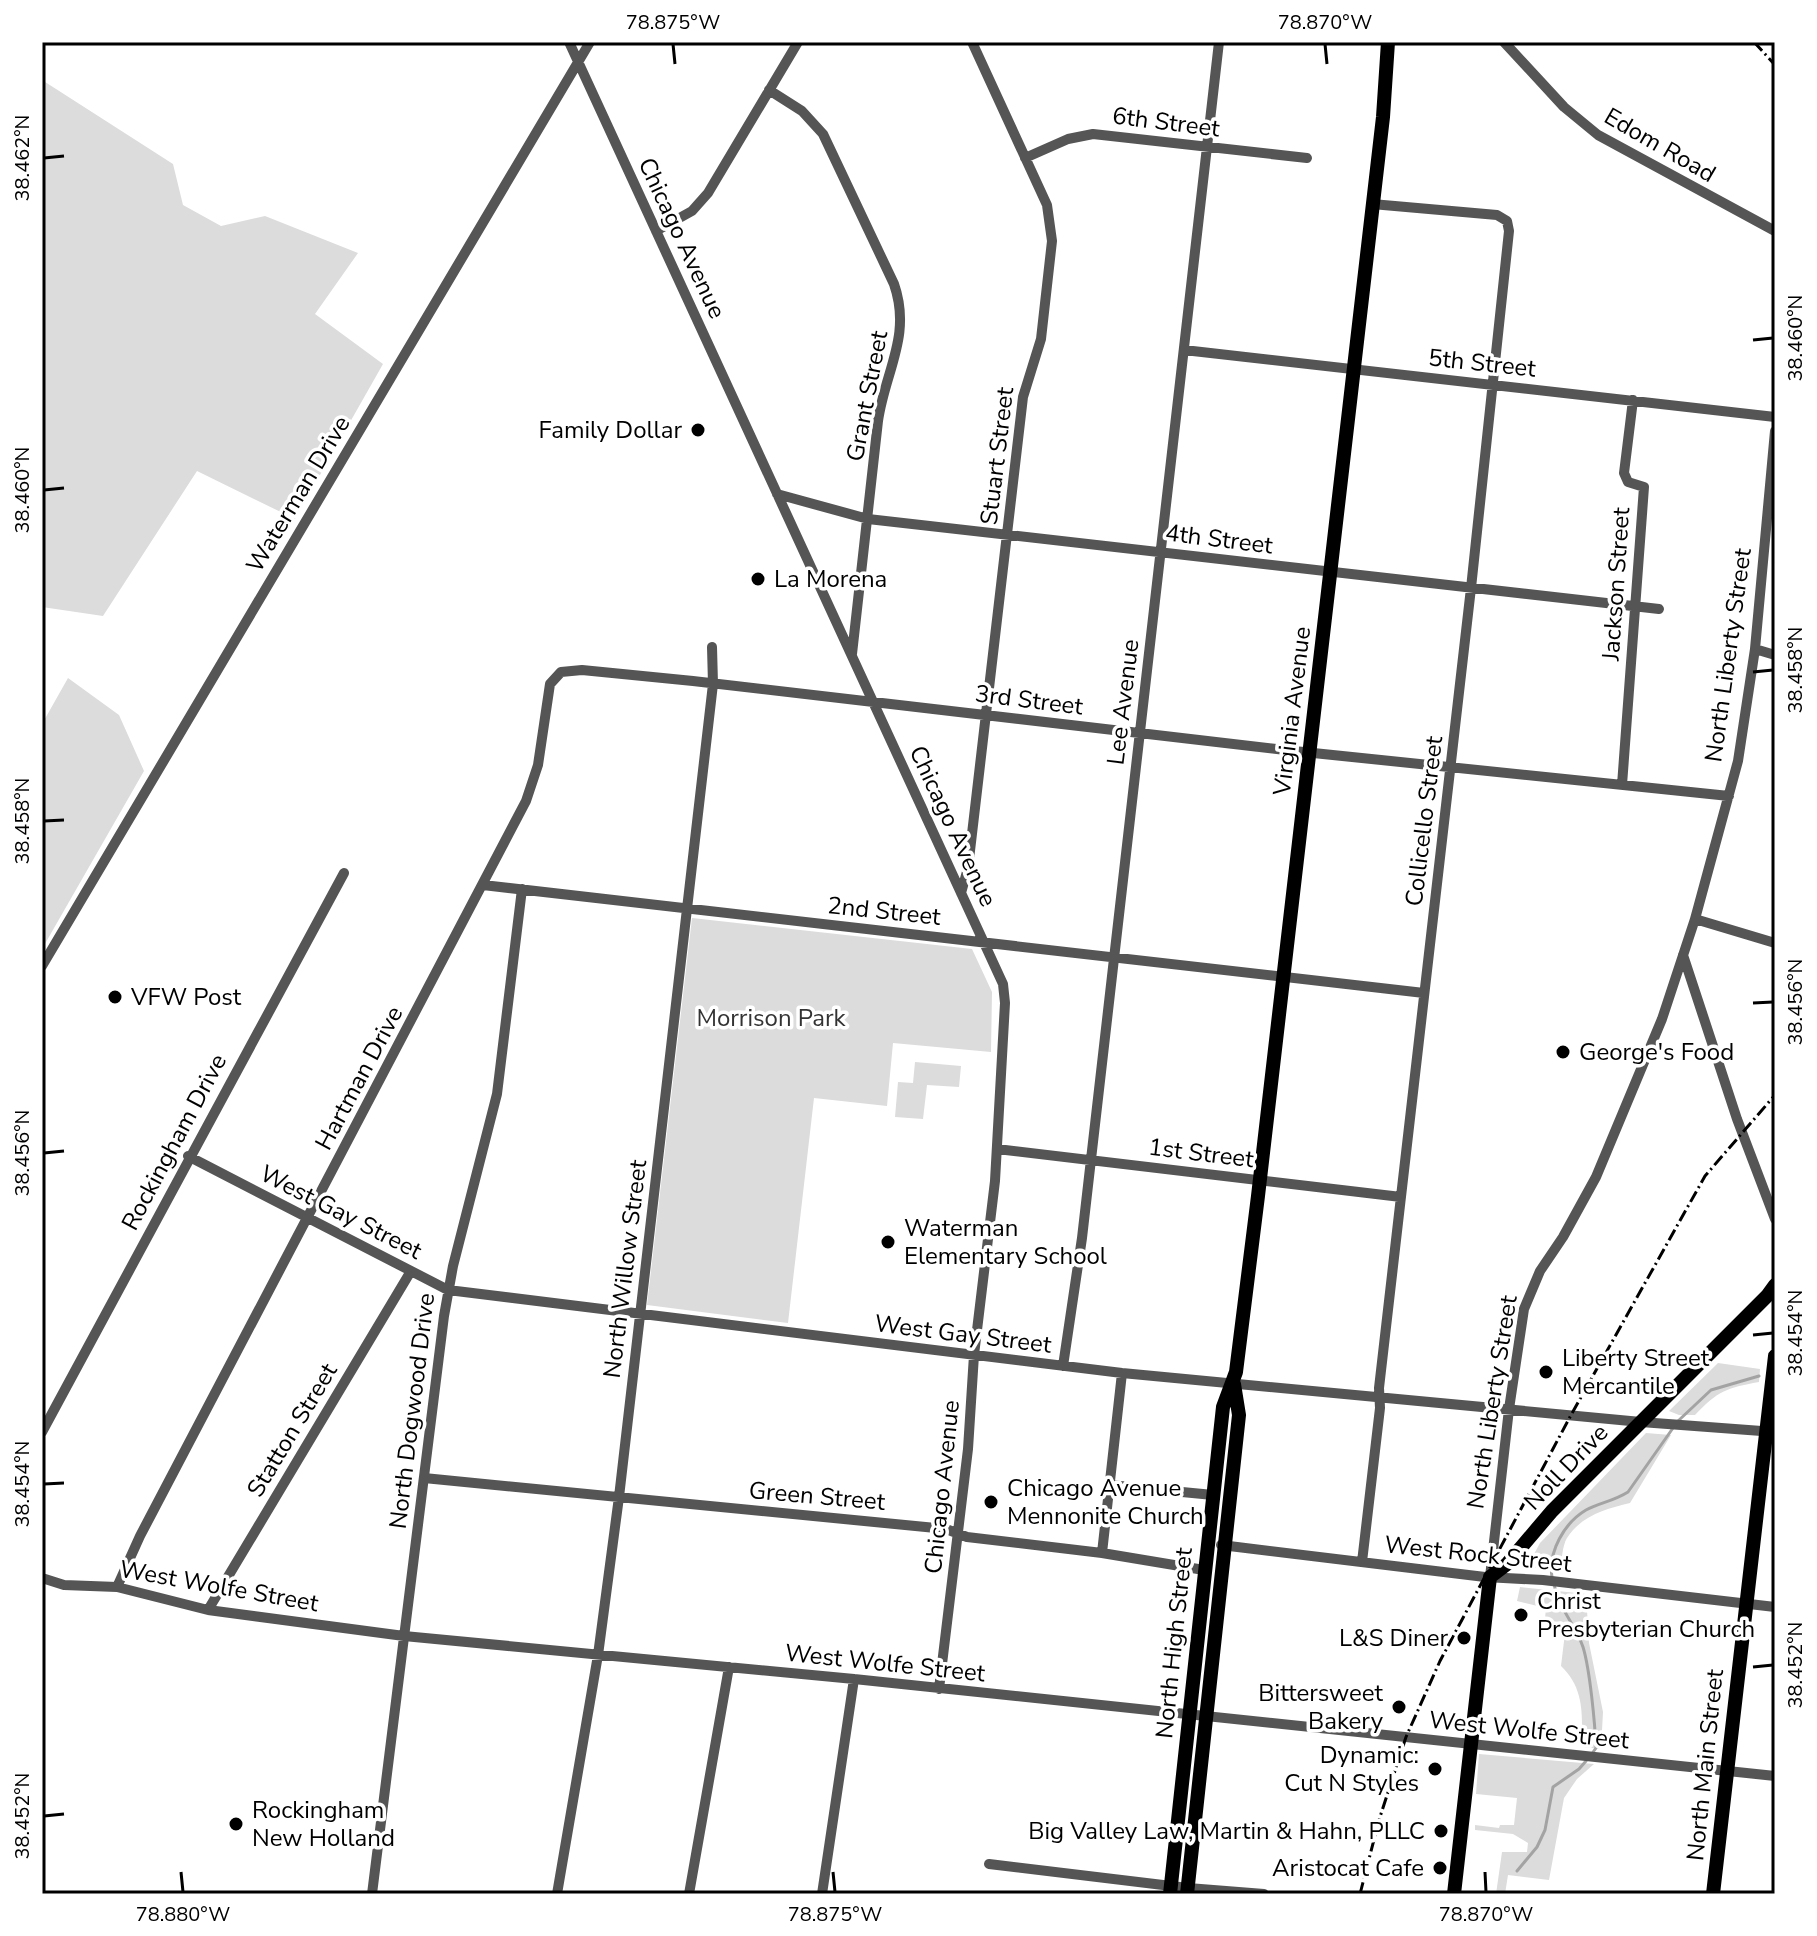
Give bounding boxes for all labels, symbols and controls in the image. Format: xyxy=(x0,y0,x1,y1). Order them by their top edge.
text: 78.875°W xyxy=(626,9,720,36)
text: 78.870°W xyxy=(1278,9,1372,36)
street label: 6th Street xyxy=(1110,100,1222,145)
street label: Edom Road xyxy=(1598,100,1722,190)
text: 38.462°N xyxy=(9,115,36,201)
street label: Chicago Avenue xyxy=(631,152,733,324)
text: 38.460°N xyxy=(1782,295,1809,381)
street label: Grant Street xyxy=(839,327,895,464)
street label: 5th Street xyxy=(1427,341,1538,385)
street label: Stuart Street xyxy=(973,385,1021,527)
street label: Waterman Drive xyxy=(239,410,357,578)
place label: Family Dollar xyxy=(538,414,682,446)
marker: Family Dollar xyxy=(689,421,707,439)
text: 38.460°N xyxy=(9,447,36,533)
street label: Jackson Street xyxy=(1595,506,1637,663)
street label: 4th Street xyxy=(1163,517,1275,562)
street label: North Liberty Street xyxy=(1697,545,1759,764)
place label: La Morena xyxy=(774,563,887,595)
marker: La Morena xyxy=(749,570,767,588)
street label: Virginia Avenue xyxy=(1266,625,1318,798)
text: 38.458°N xyxy=(1782,627,1809,713)
street label: Lee Avenue xyxy=(1099,637,1147,767)
street label: 3rd Street xyxy=(973,678,1085,723)
street label: Collicello Street xyxy=(1398,734,1450,908)
street label: Chicago Avenue xyxy=(902,740,1004,912)
text: 38.458°N xyxy=(9,778,36,864)
street label: 2nd Street xyxy=(826,889,943,933)
text: 38.456°N xyxy=(1782,959,1809,1045)
place label: VFW Post xyxy=(130,981,242,1013)
marker: VFW Post xyxy=(106,988,124,1006)
street label: Hartman Drive xyxy=(308,1000,410,1156)
park label: Morrison Park xyxy=(696,1002,847,1034)
place label: George's Food xyxy=(1579,1036,1734,1068)
marker: George's Food xyxy=(1554,1043,1572,1061)
street label: Rockingham Drive xyxy=(114,1048,234,1236)
text: 38.456°N xyxy=(9,1110,36,1196)
street label: 1st Street xyxy=(1147,1131,1256,1175)
street label: West Gay Street xyxy=(255,1157,428,1267)
street label: North Willow Street xyxy=(596,1157,654,1380)
place label: Waterman Elementary School xyxy=(904,1212,1107,1272)
marker: Waterman Elementary School xyxy=(879,1233,897,1251)
text: 38.454°N xyxy=(1782,1290,1809,1376)
street label: North Dogwood Drive xyxy=(382,1291,442,1531)
street label: North Liberty Street xyxy=(1459,1292,1525,1511)
street label: West Gay Street xyxy=(873,1307,1054,1361)
place label: Liberty Street Mercantile xyxy=(1562,1342,1710,1402)
street label: Statton Street xyxy=(239,1357,345,1503)
marker: Liberty Street Mercantile xyxy=(1537,1363,1555,1381)
street label: Chicago Avenue xyxy=(917,1399,967,1575)
street label: Noll Drive xyxy=(1517,1417,1615,1517)
text: 38.454°N xyxy=(9,1441,36,1527)
place label: Chicago Avenue Mennonite Church xyxy=(1007,1472,1204,1532)
street label: Green Street xyxy=(748,1474,887,1518)
marker: Chicago Avenue Mennonite Church xyxy=(982,1493,1000,1511)
street label: West Rock Street xyxy=(1383,1528,1574,1580)
street label: North High Street xyxy=(1148,1545,1200,1740)
street label: West Wolfe Street xyxy=(117,1553,321,1619)
place label: Christ Presbyterian Church xyxy=(1537,1585,1755,1645)
marker: Christ Presbyterian Church xyxy=(1512,1606,1530,1624)
place label: L&S Diner xyxy=(1339,1622,1448,1654)
text: 38.452°N xyxy=(1782,1622,1809,1708)
marker: L&S Diner xyxy=(1455,1629,1473,1647)
street label: West Wolfe Street xyxy=(783,1637,987,1689)
street label: North Main Street xyxy=(1679,1667,1731,1862)
place label: Bittersweet Bakery xyxy=(1258,1677,1384,1737)
marker: Bittersweet Bakery xyxy=(1390,1698,1408,1716)
street label: West Wolfe Street xyxy=(1427,1704,1631,1756)
place label: Dynamic: Cut N Styles xyxy=(1284,1739,1419,1799)
marker: Dynamic: Cut N Styles xyxy=(1426,1760,1444,1778)
text: 38.452°N xyxy=(9,1773,36,1859)
place label: Rockingham New Holland xyxy=(252,1794,395,1854)
marker: Rockingham New Holland xyxy=(227,1815,245,1833)
place label: Big Valley Law, Martin & Hahn, PLLC xyxy=(1028,1815,1425,1847)
marker: Big Valley Law, Martin & Hahn, PLLC xyxy=(1432,1822,1450,1840)
place label: Aristocat Cafe xyxy=(1272,1852,1424,1884)
marker: Aristocat Cafe xyxy=(1431,1859,1449,1877)
text: 78.880°W xyxy=(136,1901,230,1928)
text: 78.875°W xyxy=(788,1901,882,1928)
text: 78.870°W xyxy=(1439,1901,1533,1928)

